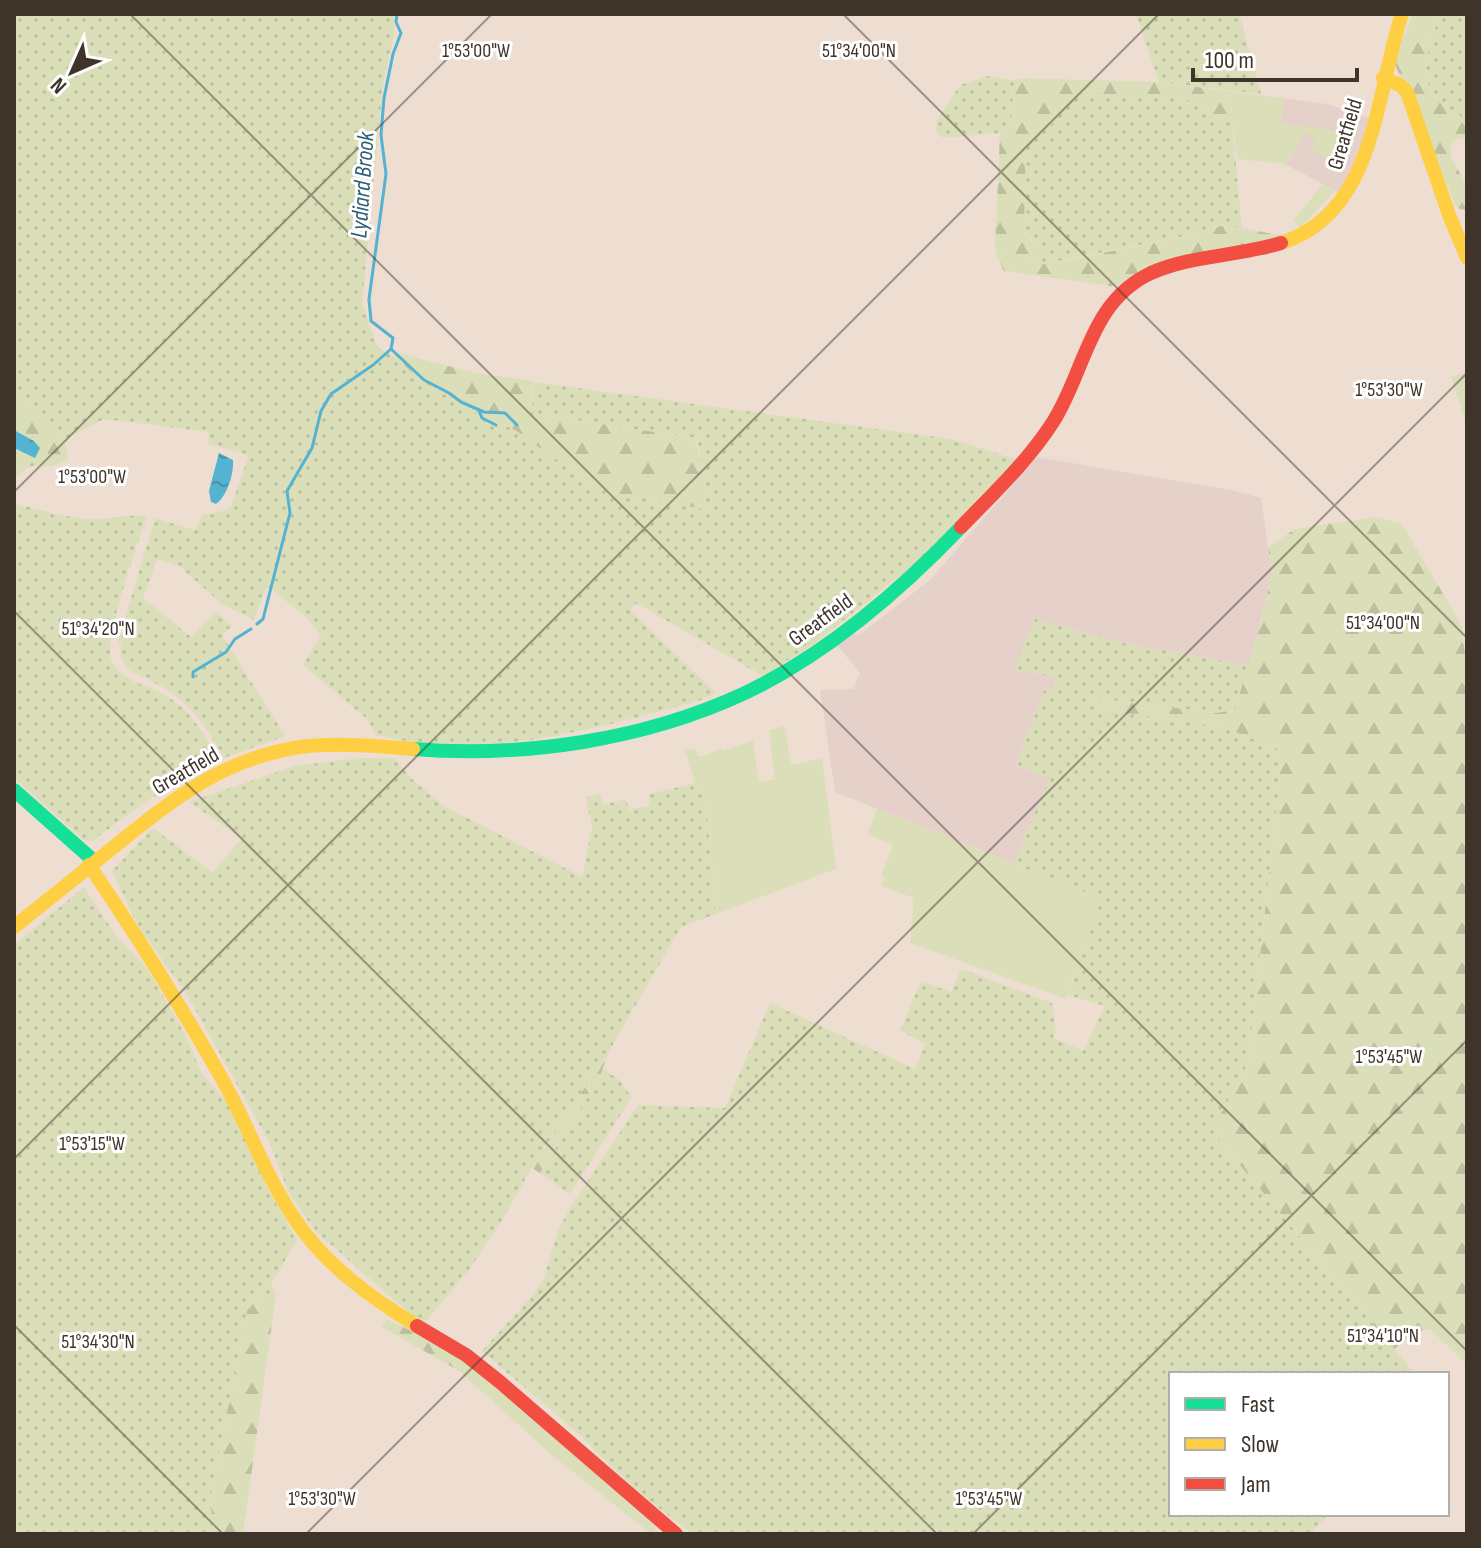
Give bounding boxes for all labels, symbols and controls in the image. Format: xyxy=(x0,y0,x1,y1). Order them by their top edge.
north arrow xyxy=(32,32,112,112)
scale bar xyxy=(1193,32,1357,82)
text: 1°53'00"W xyxy=(442,39,510,63)
text: 51°34'00"N xyxy=(822,39,896,63)
text: 100 m xyxy=(1205,46,1254,75)
text: N xyxy=(45,71,73,99)
street label: Greatfield xyxy=(1322,96,1369,173)
water label: Lydiard Brook xyxy=(344,130,381,239)
text: 1°53'30"W xyxy=(1355,378,1423,402)
text: 1°53'00"W xyxy=(58,465,126,489)
street label: Greatfield xyxy=(784,588,858,653)
text: 51°34'00"N xyxy=(1346,611,1420,635)
text: 51°34'20"N xyxy=(61,617,135,641)
street label: Greatfield xyxy=(147,741,224,801)
text: 1°53'45"W xyxy=(1356,1045,1422,1069)
text: 1°53'15"W xyxy=(59,1132,125,1156)
text: 51°34'10"N xyxy=(1347,1324,1419,1348)
text: 51°34'30"N xyxy=(61,1330,135,1354)
legend xyxy=(1169,1372,1449,1516)
text: Fast xyxy=(1241,1390,1275,1419)
text: Slow xyxy=(1241,1430,1279,1459)
text: Jam xyxy=(1240,1470,1271,1499)
text: 1°53'30"W xyxy=(288,1487,356,1511)
text: 1°53'45"W xyxy=(956,1487,1022,1511)

